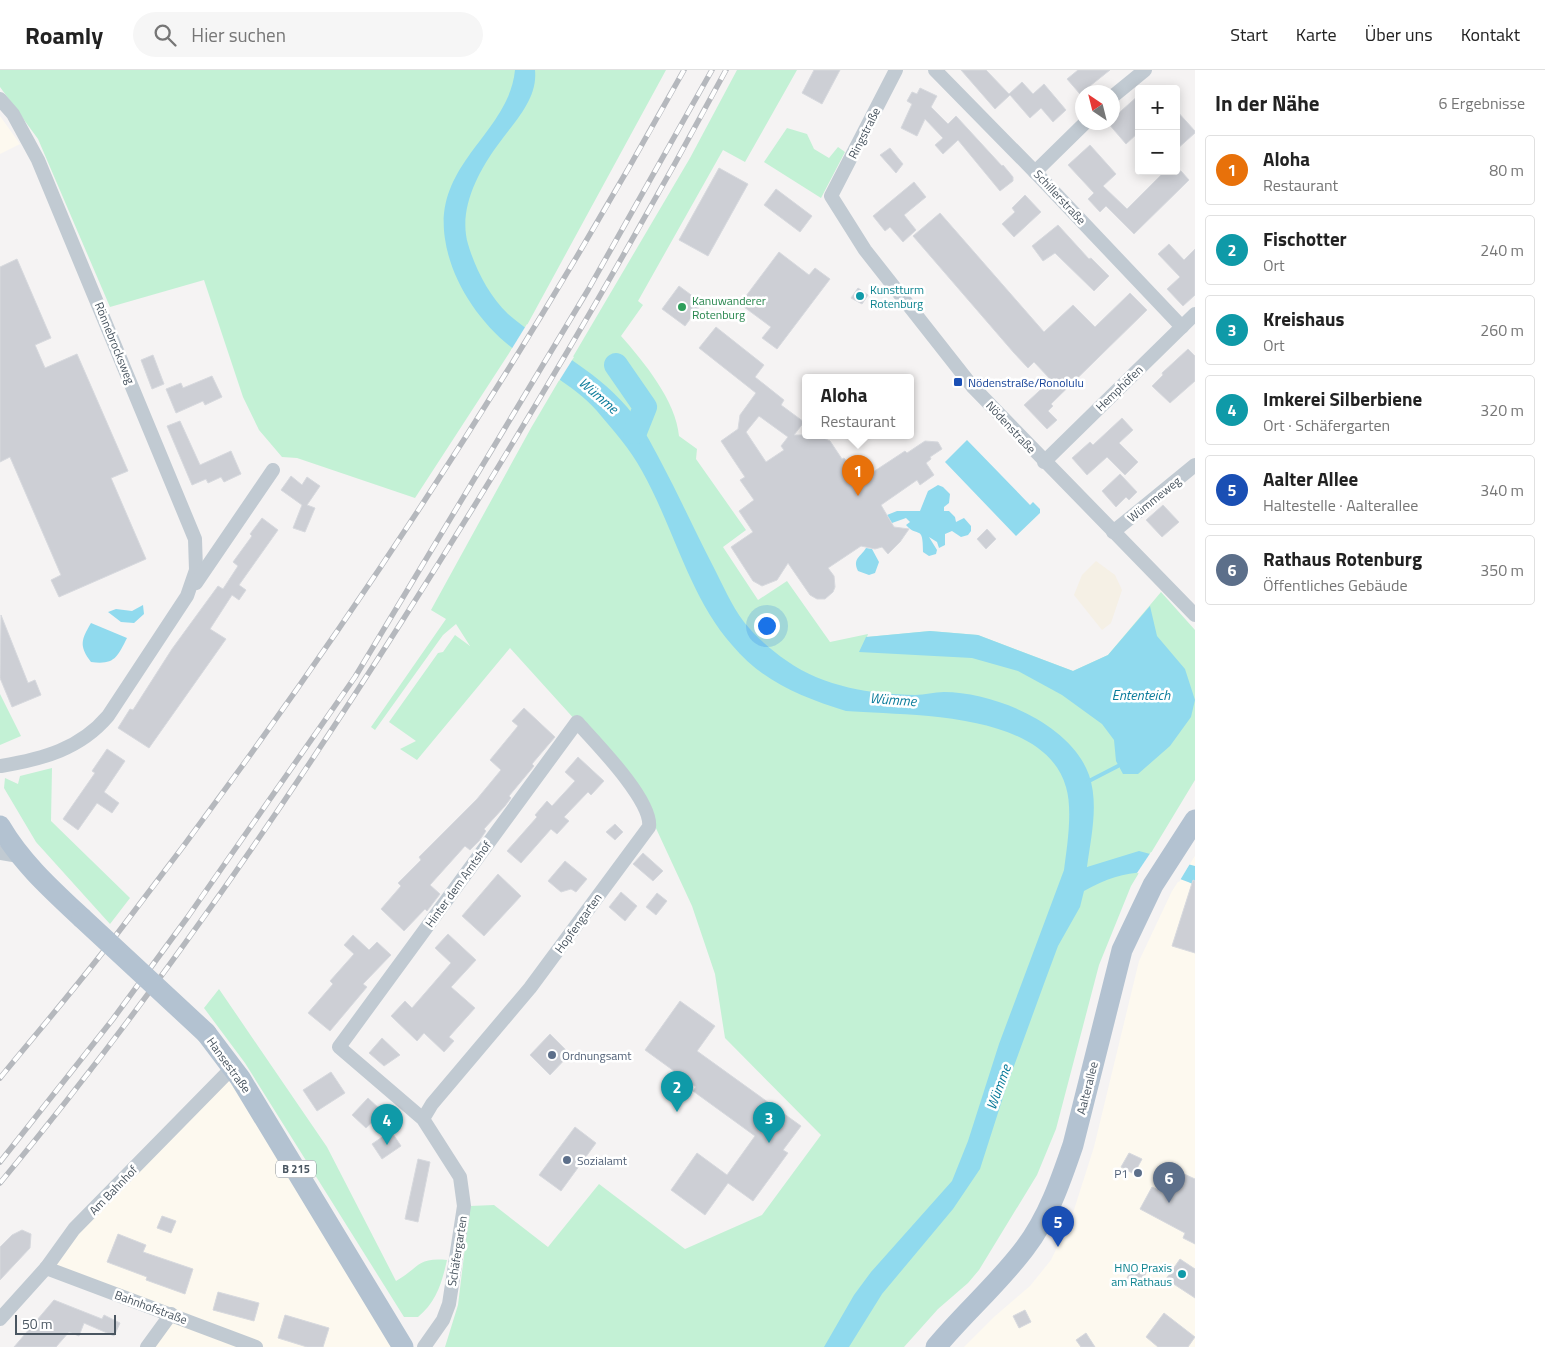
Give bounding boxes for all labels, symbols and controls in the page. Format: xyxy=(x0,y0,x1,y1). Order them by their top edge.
search box xyxy=(133,12,483,57)
text: Roamly xyxy=(25,17,103,53)
text: Hier suchen xyxy=(191,20,286,49)
icon: search xyxy=(151,21,179,49)
text: Start xyxy=(1230,21,1268,48)
text: Karte xyxy=(1296,21,1337,48)
text: Über uns xyxy=(1365,21,1433,48)
text: Kontakt xyxy=(1461,21,1520,48)
north arrow xyxy=(1075,85,1120,130)
map controls xyxy=(1135,85,1180,175)
button: + xyxy=(1135,85,1180,130)
text: In der Nähe xyxy=(1215,87,1320,119)
text: 6 Ergebnisse xyxy=(1438,91,1525,115)
street label: Ringstraße xyxy=(843,104,885,162)
button: − xyxy=(1135,130,1180,175)
text: Aloha xyxy=(1263,144,1310,173)
text: 1 xyxy=(1228,158,1236,182)
text: 80 m xyxy=(1489,158,1524,182)
street label: Schillerstraße xyxy=(1029,165,1091,229)
text: Restaurant xyxy=(1263,173,1338,197)
text: Fischotter xyxy=(1263,224,1347,253)
text: 2 xyxy=(1228,238,1236,262)
text: 240 m xyxy=(1480,238,1524,262)
text: Ort xyxy=(1263,253,1285,277)
place label: Kunstturm Rotenburg xyxy=(870,280,924,313)
marker: Kunstturm Rotenburg xyxy=(854,290,866,302)
place label: Kanuwanderer Rotenburg xyxy=(692,291,766,324)
street label: Rönnebrocksweg xyxy=(90,299,140,387)
marker: Kanuwanderer Rotenburg xyxy=(676,301,688,313)
text: Kreishaus xyxy=(1263,304,1344,333)
text: 3 xyxy=(1228,318,1236,342)
text: 260 m xyxy=(1480,318,1524,342)
text: Ort xyxy=(1263,333,1285,357)
street label: Hemphöfen xyxy=(1091,360,1147,416)
water label: Wümme xyxy=(575,372,625,419)
place label: Nödenstraße/Ronolulu xyxy=(968,373,1084,392)
popup xyxy=(802,374,914,439)
marker: Nödenstraße/Ronolulu xyxy=(952,376,964,388)
text: Aloha xyxy=(820,380,867,409)
text: Imkerei Silberbiene xyxy=(1263,384,1422,413)
street label: Nödenstraße xyxy=(981,396,1041,458)
text: 4 xyxy=(1228,398,1236,422)
text: 320 m xyxy=(1480,398,1524,422)
text: Restaurant xyxy=(820,409,896,433)
text: Ort · Schäfergarten xyxy=(1263,413,1390,437)
pin: 1 xyxy=(842,455,874,496)
text: Aalter Allee xyxy=(1263,464,1358,493)
street label: Wümmeweg xyxy=(1123,471,1185,527)
text: 5 xyxy=(1228,478,1236,502)
text: 340 m xyxy=(1480,478,1524,502)
text: Haltestelle · Aalterallee xyxy=(1263,493,1418,517)
text: Rathaus Rotenburg xyxy=(1263,544,1422,573)
text: 6 xyxy=(1228,558,1236,582)
text: 350 m xyxy=(1480,558,1524,582)
text: Öffentliches Gebäude xyxy=(1263,573,1407,597)
your location xyxy=(754,613,780,639)
water label: Ententeich xyxy=(1112,684,1171,705)
water label: Wümme xyxy=(869,687,918,711)
street label: Hinter dem Amtshof xyxy=(420,837,496,931)
street label: Hopfengarten xyxy=(550,889,606,957)
street label: Hansestraße xyxy=(202,1033,256,1097)
place label: Ordnungsamt xyxy=(562,1046,632,1065)
marker: Ordnungsamt xyxy=(546,1049,558,1061)
street label: Aalterallee xyxy=(1071,1059,1103,1117)
water label: Wümme xyxy=(980,1060,1016,1112)
pin: 2 xyxy=(661,1071,693,1112)
pin: 3 xyxy=(753,1102,785,1143)
pin: 4 xyxy=(371,1104,403,1145)
place label: Sozialamt xyxy=(577,1151,628,1170)
marker: Sozialamt xyxy=(561,1154,573,1166)
road number: B 215 xyxy=(276,1160,316,1178)
street label: Am Bahnhof xyxy=(84,1161,142,1219)
pin: 6 xyxy=(1153,1162,1185,1203)
place label: P1 xyxy=(1114,1164,1128,1183)
marker: P1 xyxy=(1132,1167,1144,1179)
pin: 5 xyxy=(1042,1206,1074,1247)
street label: Schäfergarten xyxy=(442,1214,472,1288)
place label: HNO Praxis am Rathaus xyxy=(1111,1258,1172,1291)
marker: HNO Praxis am Rathaus xyxy=(1176,1268,1188,1280)
street label: Bahnhofstraße xyxy=(112,1285,190,1329)
scale bar xyxy=(15,1312,116,1335)
text: 50 m xyxy=(22,1313,52,1334)

